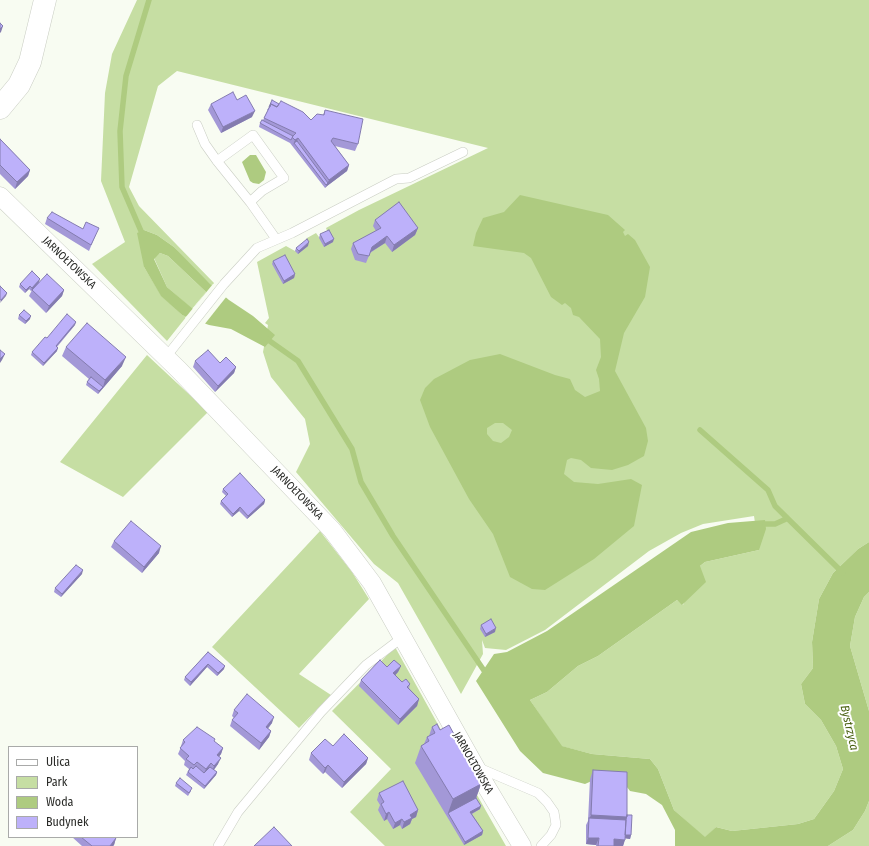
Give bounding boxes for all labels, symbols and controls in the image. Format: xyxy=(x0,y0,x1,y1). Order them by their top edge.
street label: JARNOŁTOWSKA xyxy=(39,234,99,292)
street label: JARNOŁTOWSKA xyxy=(268,463,326,523)
water label: Bystrzyca xyxy=(837,704,861,752)
street label: JARNOŁTOWSKA xyxy=(450,730,496,796)
legend xyxy=(8,746,138,838)
text: Ulica xyxy=(46,755,70,769)
text: Park xyxy=(46,775,67,789)
text: Woda xyxy=(46,795,74,809)
text: Budynek xyxy=(46,815,88,829)

